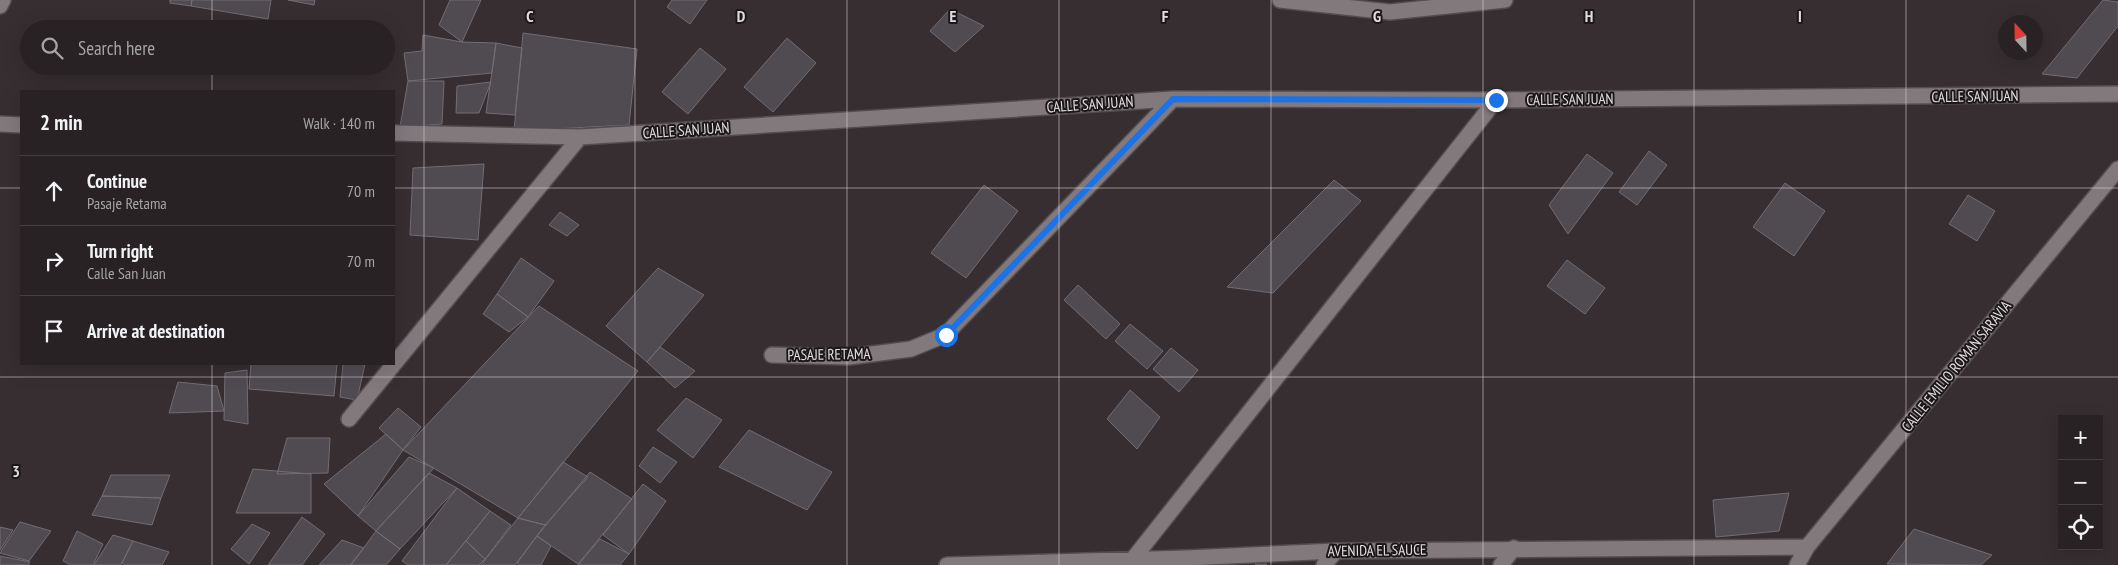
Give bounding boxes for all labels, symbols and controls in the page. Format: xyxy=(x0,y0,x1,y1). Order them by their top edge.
text: C xyxy=(526,6,534,26)
text: D xyxy=(737,6,746,26)
text: E xyxy=(950,6,957,26)
text: F xyxy=(1162,6,1169,26)
text: G xyxy=(1373,6,1381,26)
text: H xyxy=(1585,6,1593,26)
text: I xyxy=(1798,6,1802,26)
north arrow xyxy=(1998,15,2043,60)
search box xyxy=(20,20,395,75)
icon: search xyxy=(38,34,66,62)
text: Search here xyxy=(78,36,155,60)
street label: CALLE SAN JUAN xyxy=(1931,86,2019,106)
route end xyxy=(1485,89,1508,112)
street label: CALLE SAN JUAN xyxy=(1526,89,1614,109)
street label: CALLE SAN JUAN xyxy=(1046,91,1134,117)
text: 2 min xyxy=(40,109,82,136)
text: Walk · 140 m xyxy=(303,113,375,133)
street label: CALLE SAN JUAN xyxy=(642,117,730,143)
text: Continue xyxy=(87,169,147,193)
icon: ahead xyxy=(40,177,68,205)
text: 70 m xyxy=(347,181,375,201)
text: Pasaje Retama xyxy=(87,193,167,213)
text: Turn right xyxy=(87,239,153,263)
icon: right xyxy=(40,247,68,275)
text: 70 m xyxy=(347,251,375,271)
text: Calle San Juan xyxy=(87,263,166,283)
street label: CALLE EMILIO ROMAN SARAVIA xyxy=(1897,296,2015,436)
icon: arrive xyxy=(40,317,68,345)
text: Arrive at destination xyxy=(87,319,225,343)
route start xyxy=(935,324,958,347)
street label: PASAJE RETAMA xyxy=(787,344,872,364)
map controls xyxy=(2058,415,2103,550)
button: + xyxy=(2058,415,2103,460)
button: − xyxy=(2058,460,2103,505)
text: 3 xyxy=(12,461,20,481)
button: locate xyxy=(2058,505,2103,550)
street label: AVENIDA EL SAUCE xyxy=(1327,540,1427,560)

